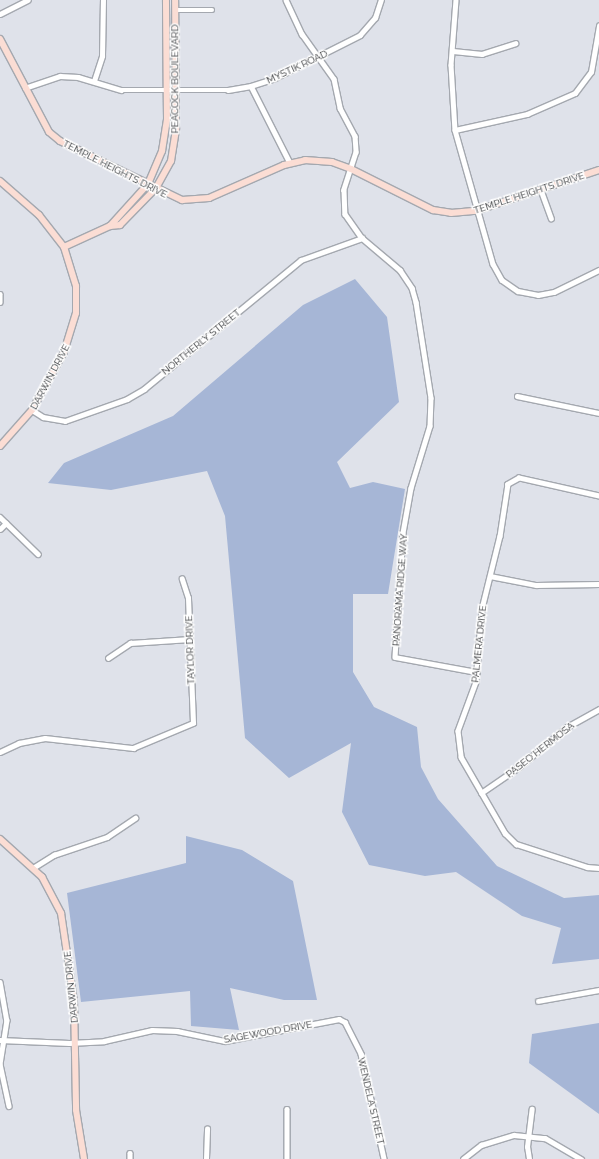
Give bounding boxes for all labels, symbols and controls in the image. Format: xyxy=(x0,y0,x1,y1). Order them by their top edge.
street label: PEACOCK BOULEVARD xyxy=(169,24,181,134)
street label: MYSTIK ROAD xyxy=(264,48,330,86)
street label: TEMPLE HEIGHTS DRIVE xyxy=(61,137,169,201)
street label: TEMPLE HEIGHTS DRIVE xyxy=(472,169,586,217)
street label: NORTHERLY STREET xyxy=(159,306,243,378)
street label: DARWIN DRIVE xyxy=(28,342,72,412)
street label: PANORAMA RIDGE WAY xyxy=(390,533,410,647)
street label: PALMERA DRIVE xyxy=(469,605,489,683)
street label: TAYLOR DRIVE xyxy=(183,615,197,685)
street label: PASEO HERMOSA xyxy=(503,720,577,780)
street label: DARWIN DRIVE xyxy=(61,950,81,1024)
street label: SAGEWOOD DRIVE xyxy=(223,1018,313,1046)
street label: WENDELA STREET xyxy=(355,1056,387,1146)

